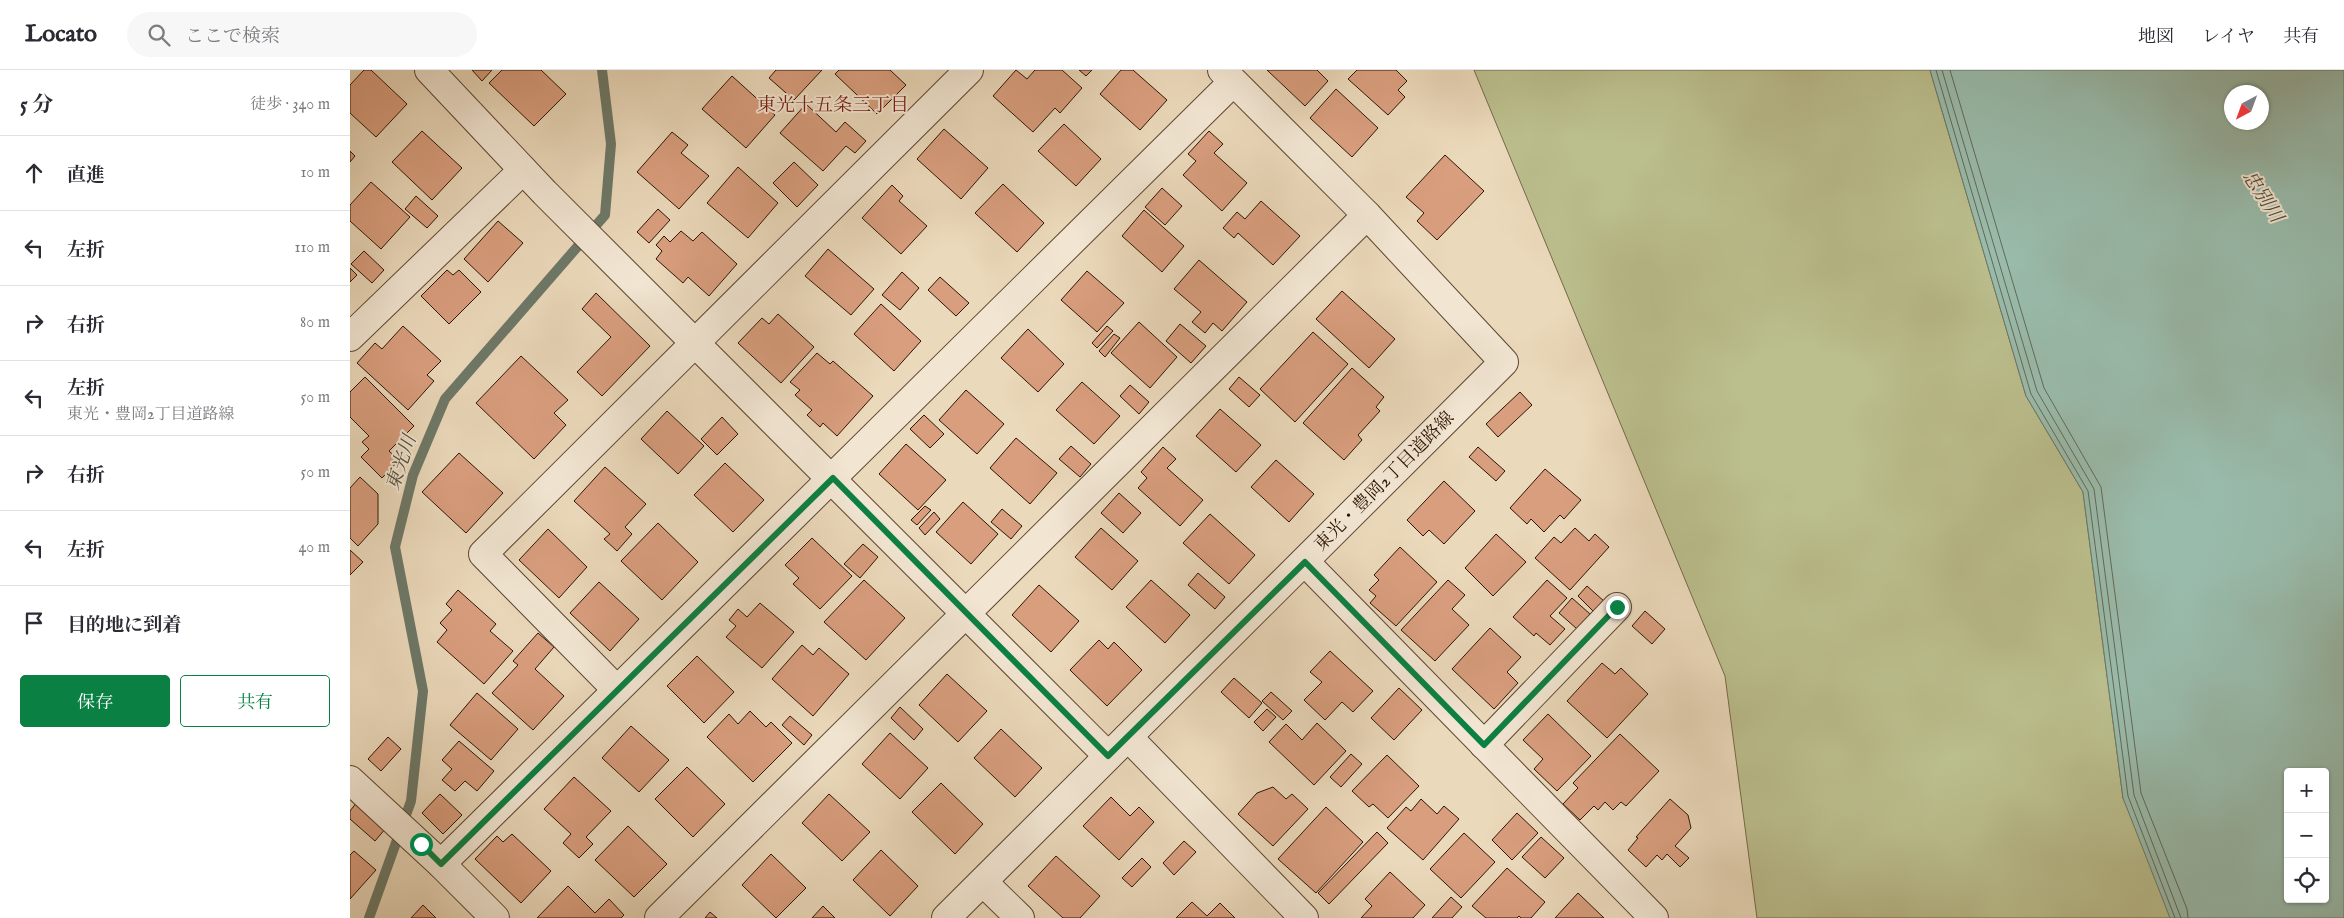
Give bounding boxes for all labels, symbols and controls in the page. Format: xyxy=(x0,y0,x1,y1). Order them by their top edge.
search box xyxy=(127,12,477,57)
text: Locato xyxy=(25,19,97,50)
icon: search xyxy=(145,21,173,49)
text: ここで検索 xyxy=(185,25,280,49)
text: 地図 xyxy=(2138,26,2174,49)
text: レイヤ xyxy=(2202,26,2255,49)
text: 共有 xyxy=(2283,26,2319,49)
north arrow xyxy=(2224,85,2269,130)
text: 5 分 xyxy=(20,92,53,119)
district label: 東光十五条三丁目 xyxy=(757,94,909,118)
text: 徒歩 · 340 m xyxy=(250,95,330,115)
icon: ahead xyxy=(20,159,48,187)
text: 10 m xyxy=(300,163,330,183)
text: 直進 xyxy=(67,164,105,188)
water label: 忠別川 xyxy=(2236,167,2289,229)
icon: left xyxy=(20,234,48,262)
text: 110 m xyxy=(294,238,330,258)
text: 左折 xyxy=(67,239,105,263)
icon: right xyxy=(20,309,48,337)
text: 80 m xyxy=(300,313,330,333)
text: 右折 xyxy=(67,314,105,338)
text: 左折 xyxy=(67,377,105,401)
icon: left xyxy=(20,384,48,412)
text: 50 m xyxy=(301,388,330,408)
text: 東光・豊岡2丁目道路線 xyxy=(67,405,235,425)
street label: 東光・豊岡2丁目道路線 xyxy=(1310,407,1460,557)
water label: 東光川 xyxy=(381,430,423,494)
icon: right xyxy=(20,459,48,487)
text: 50 m xyxy=(301,463,330,483)
text: 右折 xyxy=(67,464,105,488)
icon: left xyxy=(20,534,48,562)
text: 40 m xyxy=(298,538,330,558)
text: 左折 xyxy=(67,539,105,563)
route end xyxy=(1606,596,1629,619)
icon: arrive xyxy=(20,609,48,637)
text: 目的地に到着 xyxy=(67,614,181,638)
button: 保存 xyxy=(20,675,170,727)
button: 共有 xyxy=(180,675,330,727)
map controls xyxy=(2284,768,2329,903)
button: + xyxy=(2284,768,2329,813)
button: − xyxy=(2284,813,2329,858)
route start xyxy=(410,833,433,856)
button: locate xyxy=(2284,858,2329,903)

